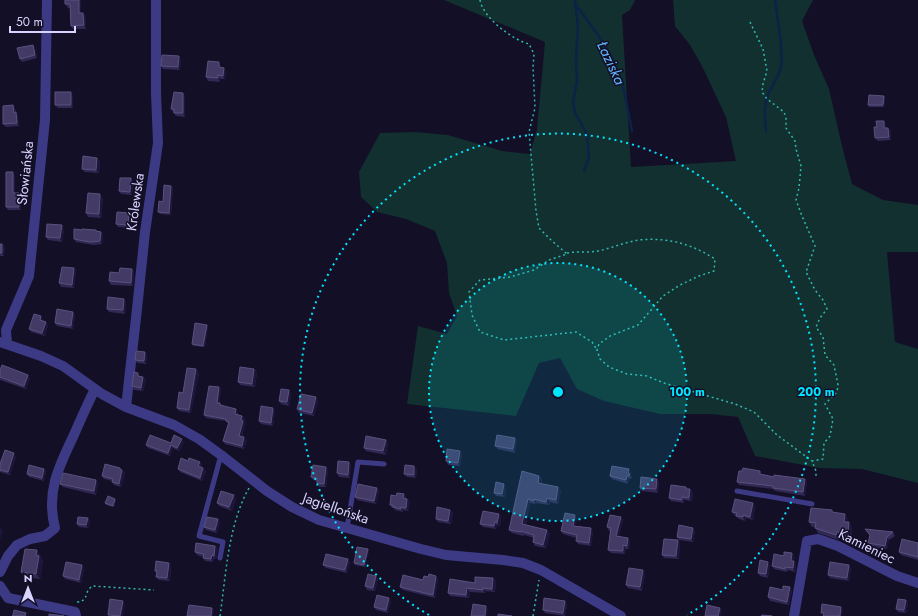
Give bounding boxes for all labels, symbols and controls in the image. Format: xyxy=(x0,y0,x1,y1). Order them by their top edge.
scale bar xyxy=(10,8,75,34)
text: 50 m xyxy=(16,13,43,31)
water label: Łaziska xyxy=(591,38,631,89)
street label: Słowiańska xyxy=(12,140,38,206)
street label: Królewska xyxy=(121,172,149,232)
text: 100 m xyxy=(669,383,705,401)
text: 200 m xyxy=(797,383,835,401)
centre of rings xyxy=(551,385,565,399)
street label: Jagiellońska xyxy=(298,487,372,529)
street label: Kamieniec xyxy=(835,524,899,568)
north arrow xyxy=(8,568,48,608)
text: N xyxy=(24,570,32,586)

